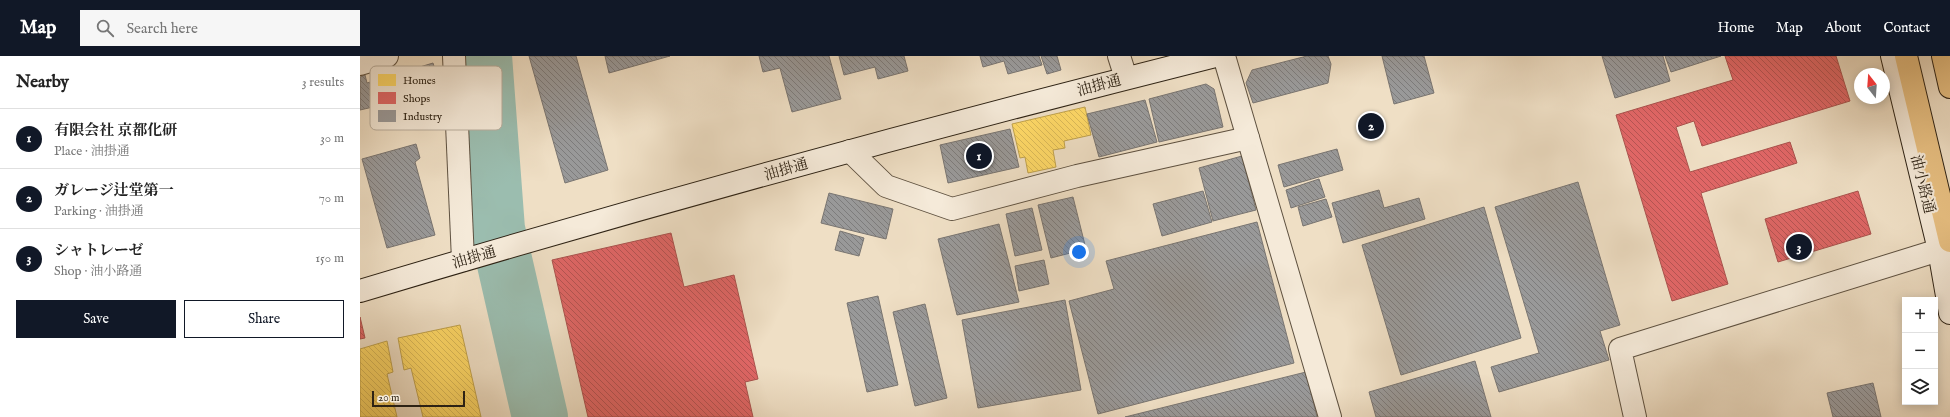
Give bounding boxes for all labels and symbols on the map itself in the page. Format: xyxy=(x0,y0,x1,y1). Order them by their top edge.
legend xyxy=(370,66,502,130)
north arrow xyxy=(1854,68,1890,104)
street label: 油掛通 xyxy=(1075,70,1123,100)
text: Homes xyxy=(403,74,436,88)
text: Shops xyxy=(403,92,430,106)
text: Industry xyxy=(403,110,443,124)
pin: 2 xyxy=(1358,111,1384,141)
pin: 1 xyxy=(966,141,992,171)
street label: 油小路通 xyxy=(1906,153,1939,216)
street label: 油掛通 xyxy=(762,154,810,185)
pin: 3 xyxy=(1786,232,1812,262)
street label: 油掛通 xyxy=(450,242,498,273)
your location xyxy=(1069,242,1089,262)
scale bar xyxy=(372,389,465,408)

